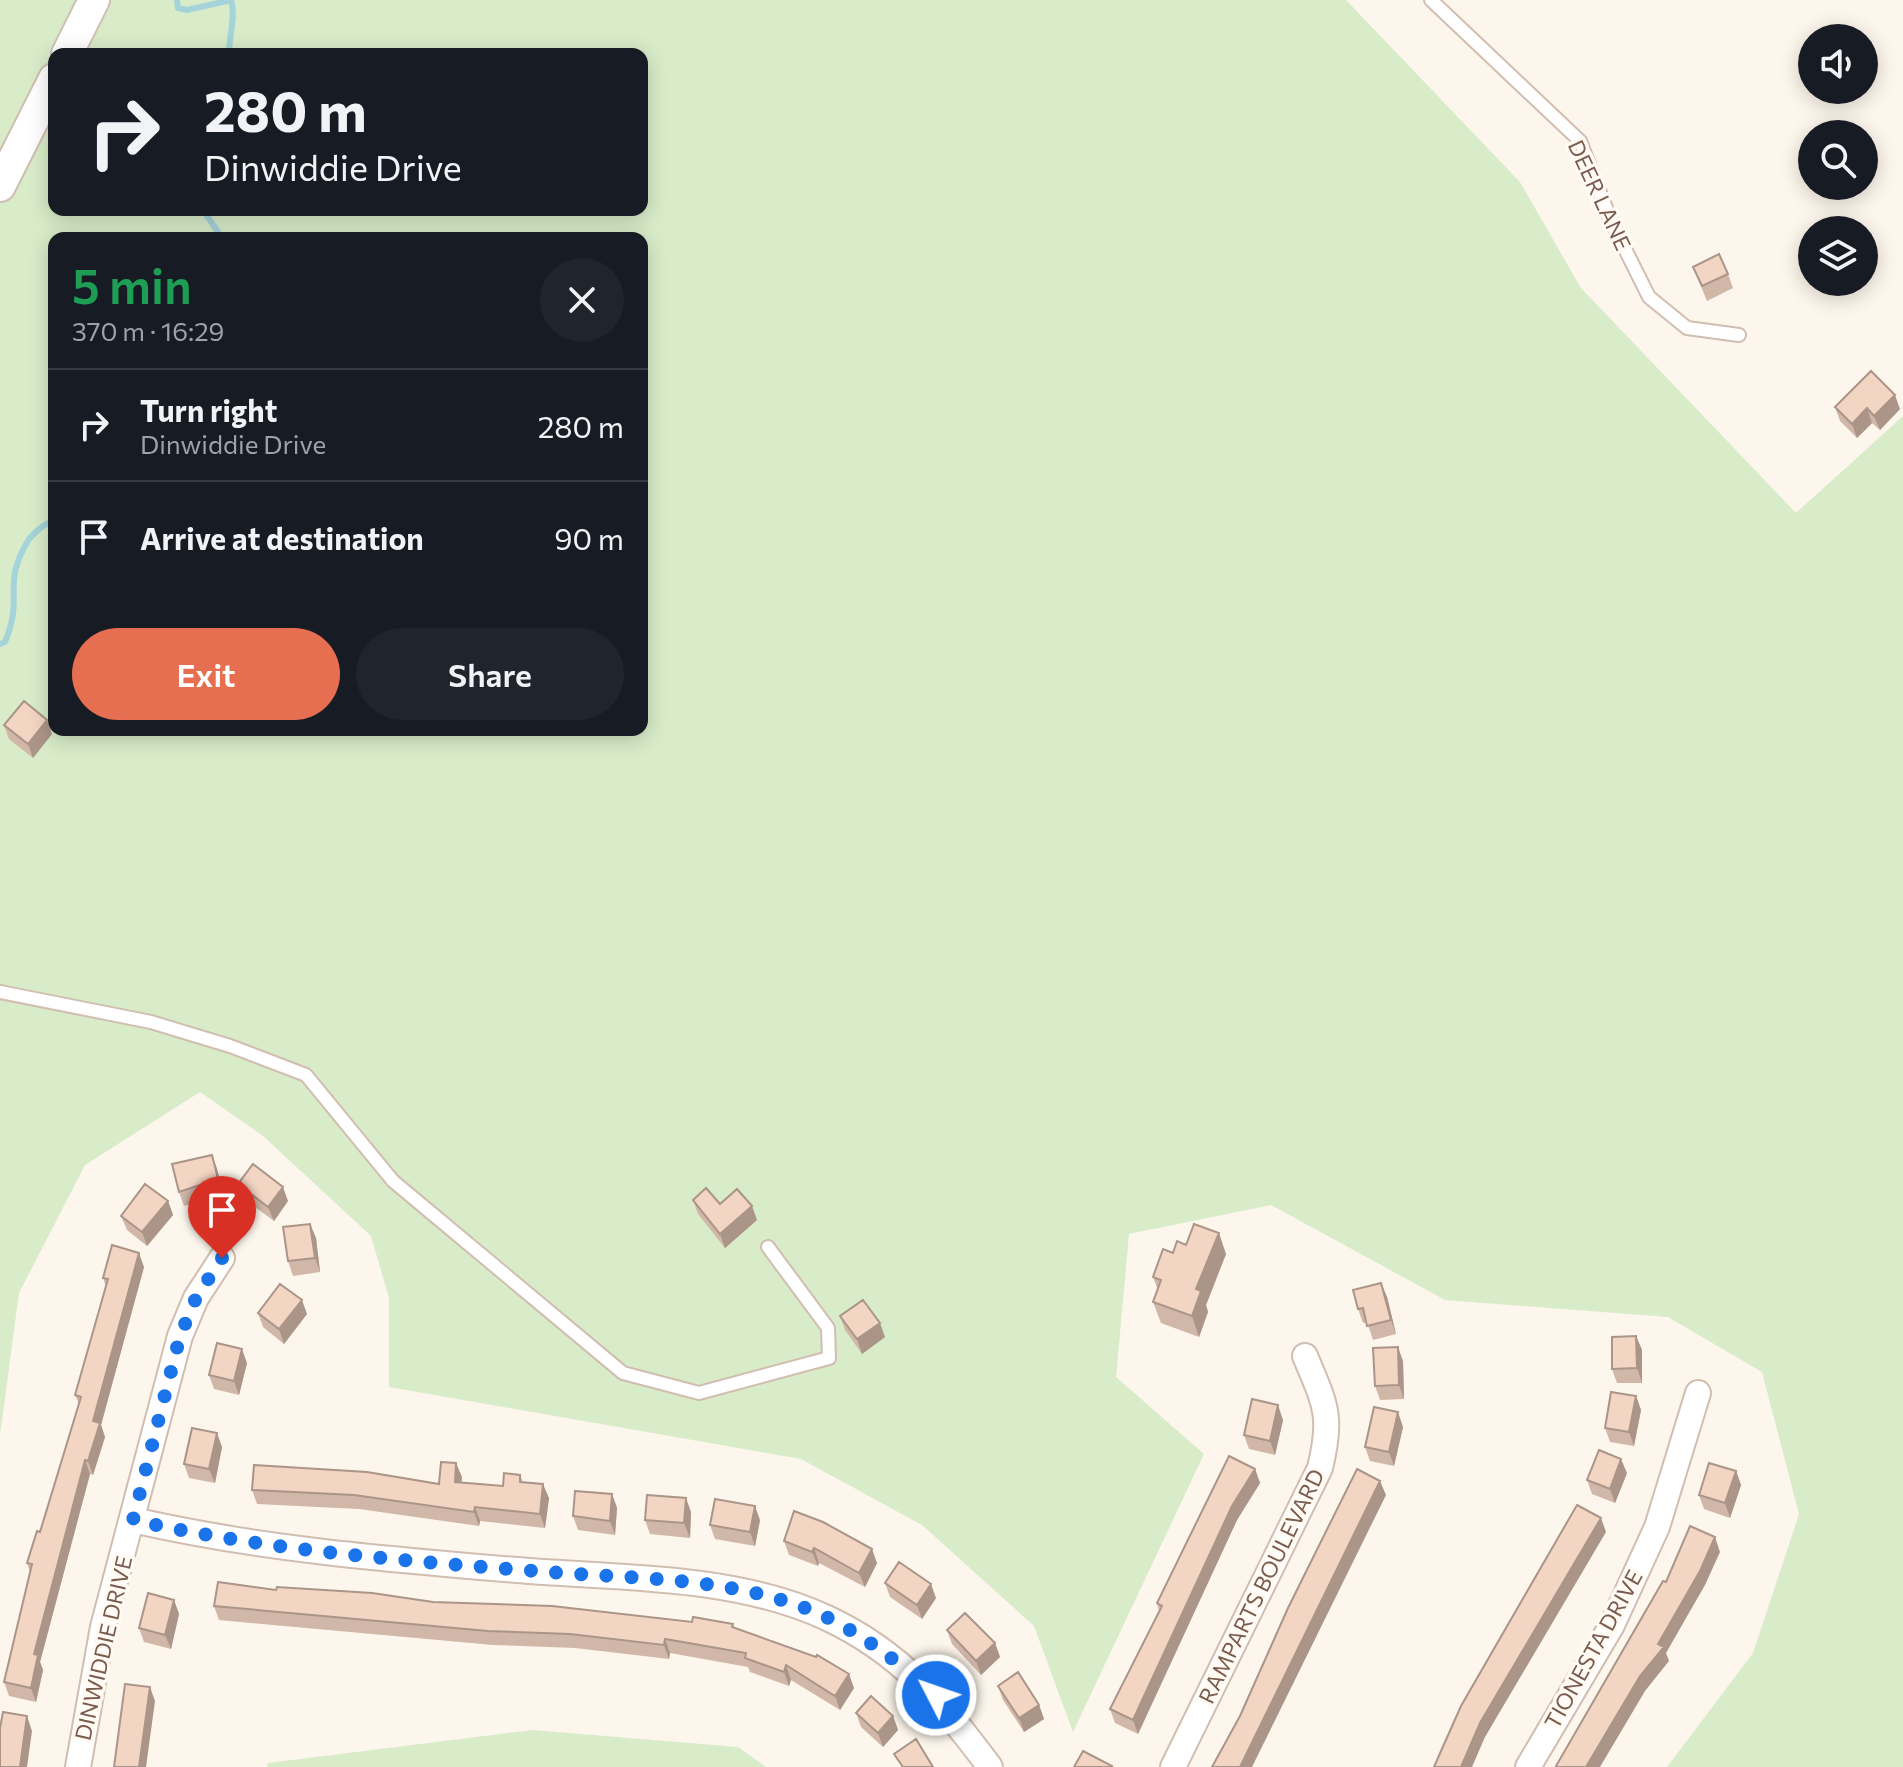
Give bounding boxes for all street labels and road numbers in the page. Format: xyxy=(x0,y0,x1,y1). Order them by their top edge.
street label: DEER LANE xyxy=(1563,136,1637,254)
street label: RAMPARTS BOULEVARD xyxy=(1192,1464,1330,1708)
street label: DINWIDDIE DRIVE xyxy=(69,1553,137,1743)
street label: TIONESTA DRIVE xyxy=(1538,1565,1648,1733)

